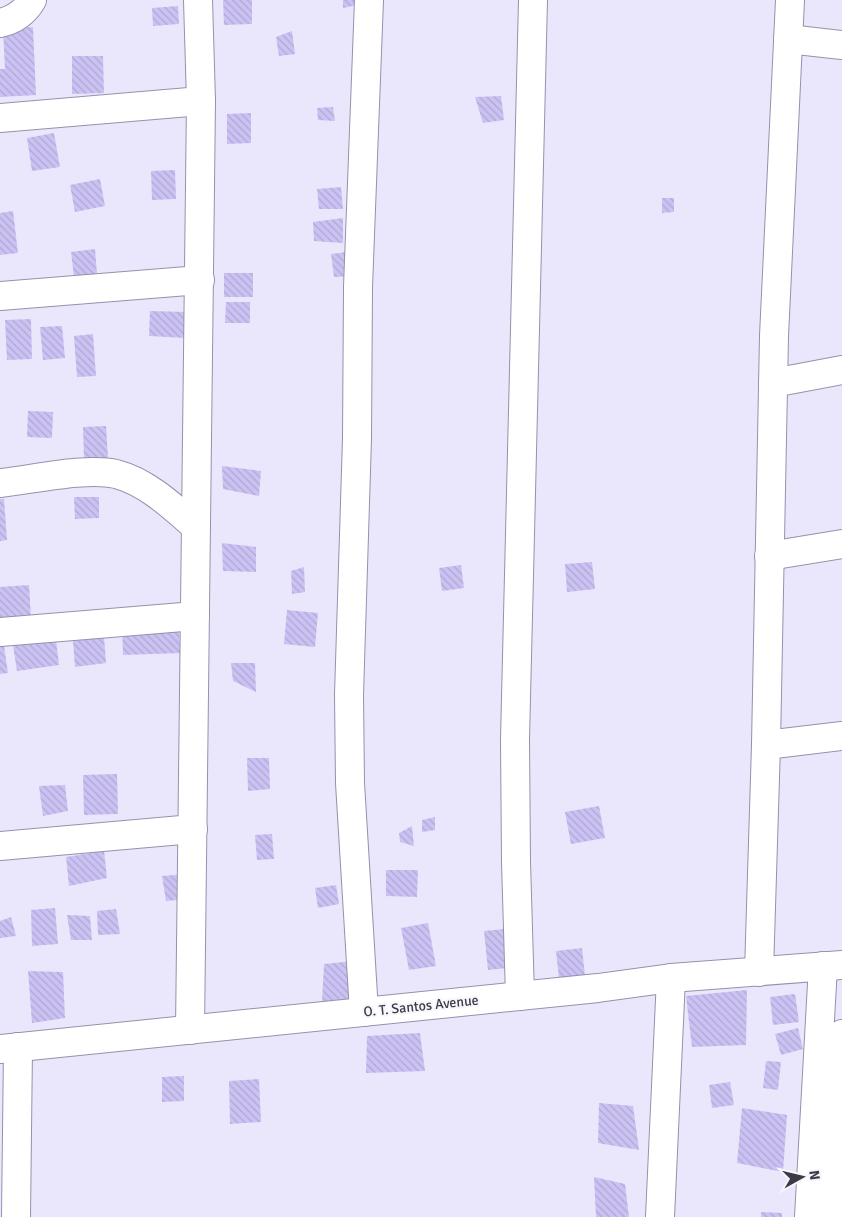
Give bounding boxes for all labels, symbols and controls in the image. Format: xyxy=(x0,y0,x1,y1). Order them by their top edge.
street label: O. T. Santos Avenue xyxy=(363,992,479,1020)
north arrow xyxy=(777,1152,827,1202)
text: N xyxy=(805,1169,823,1181)

